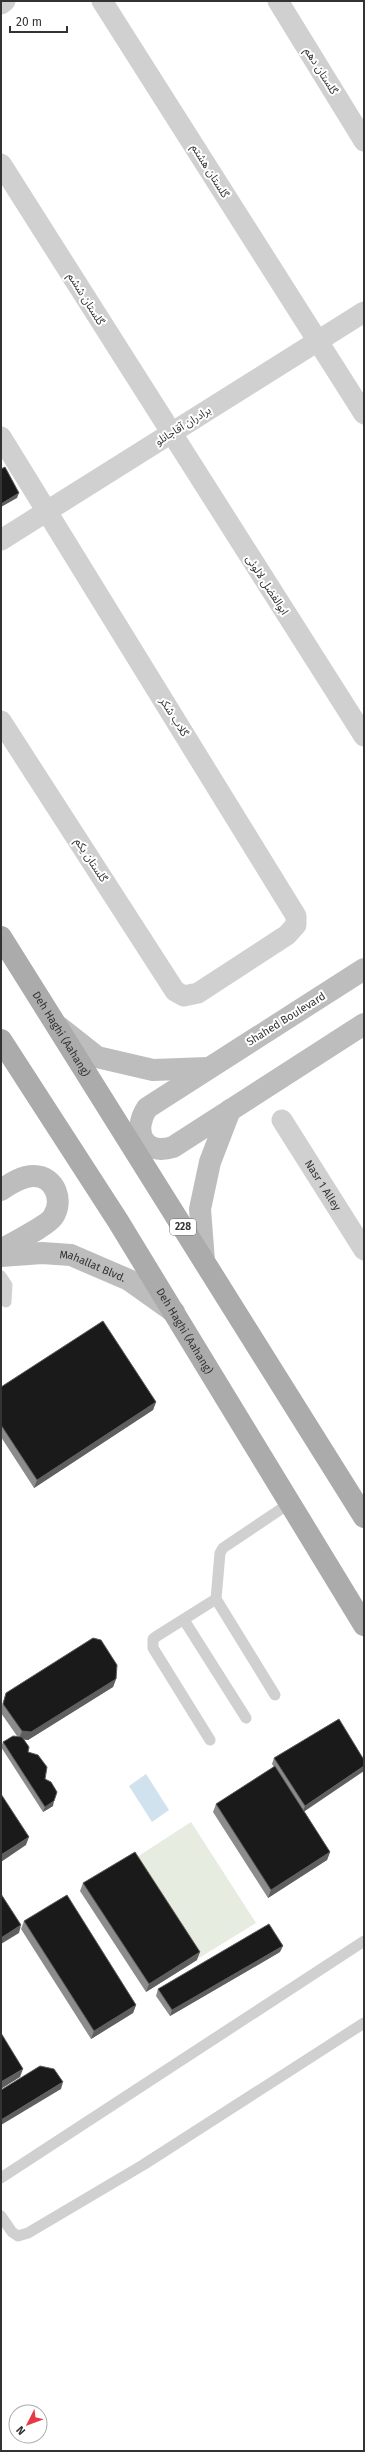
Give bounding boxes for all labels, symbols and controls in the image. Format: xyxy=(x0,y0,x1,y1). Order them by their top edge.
scale bar xyxy=(10,8,67,34)
text: 20 m xyxy=(16,15,42,29)
street label: گلستان دهم xyxy=(300,45,341,98)
street label: گلستان هشتم xyxy=(187,142,232,202)
street label: گلستان ششم xyxy=(63,270,107,329)
street label: برادران آقاجانلو xyxy=(153,404,213,448)
street label: ابوالفضل لالوئی xyxy=(243,553,291,617)
street label: گلاب شکر xyxy=(156,694,191,739)
street label: گلستان یکم xyxy=(70,835,110,886)
street label: Deh Haghi (Aahang) xyxy=(30,989,93,1079)
street label: Shahed Boulevard xyxy=(244,989,328,1049)
street label: Nasr 1 Alley xyxy=(302,1157,344,1213)
road number: 228 xyxy=(170,1219,196,1235)
street label: Mahallat Blvd. xyxy=(59,1248,128,1285)
street label: Deh Haghi (Aahang) xyxy=(154,1285,216,1376)
north arrow xyxy=(8,2404,48,2444)
text: N xyxy=(14,2423,28,2437)

